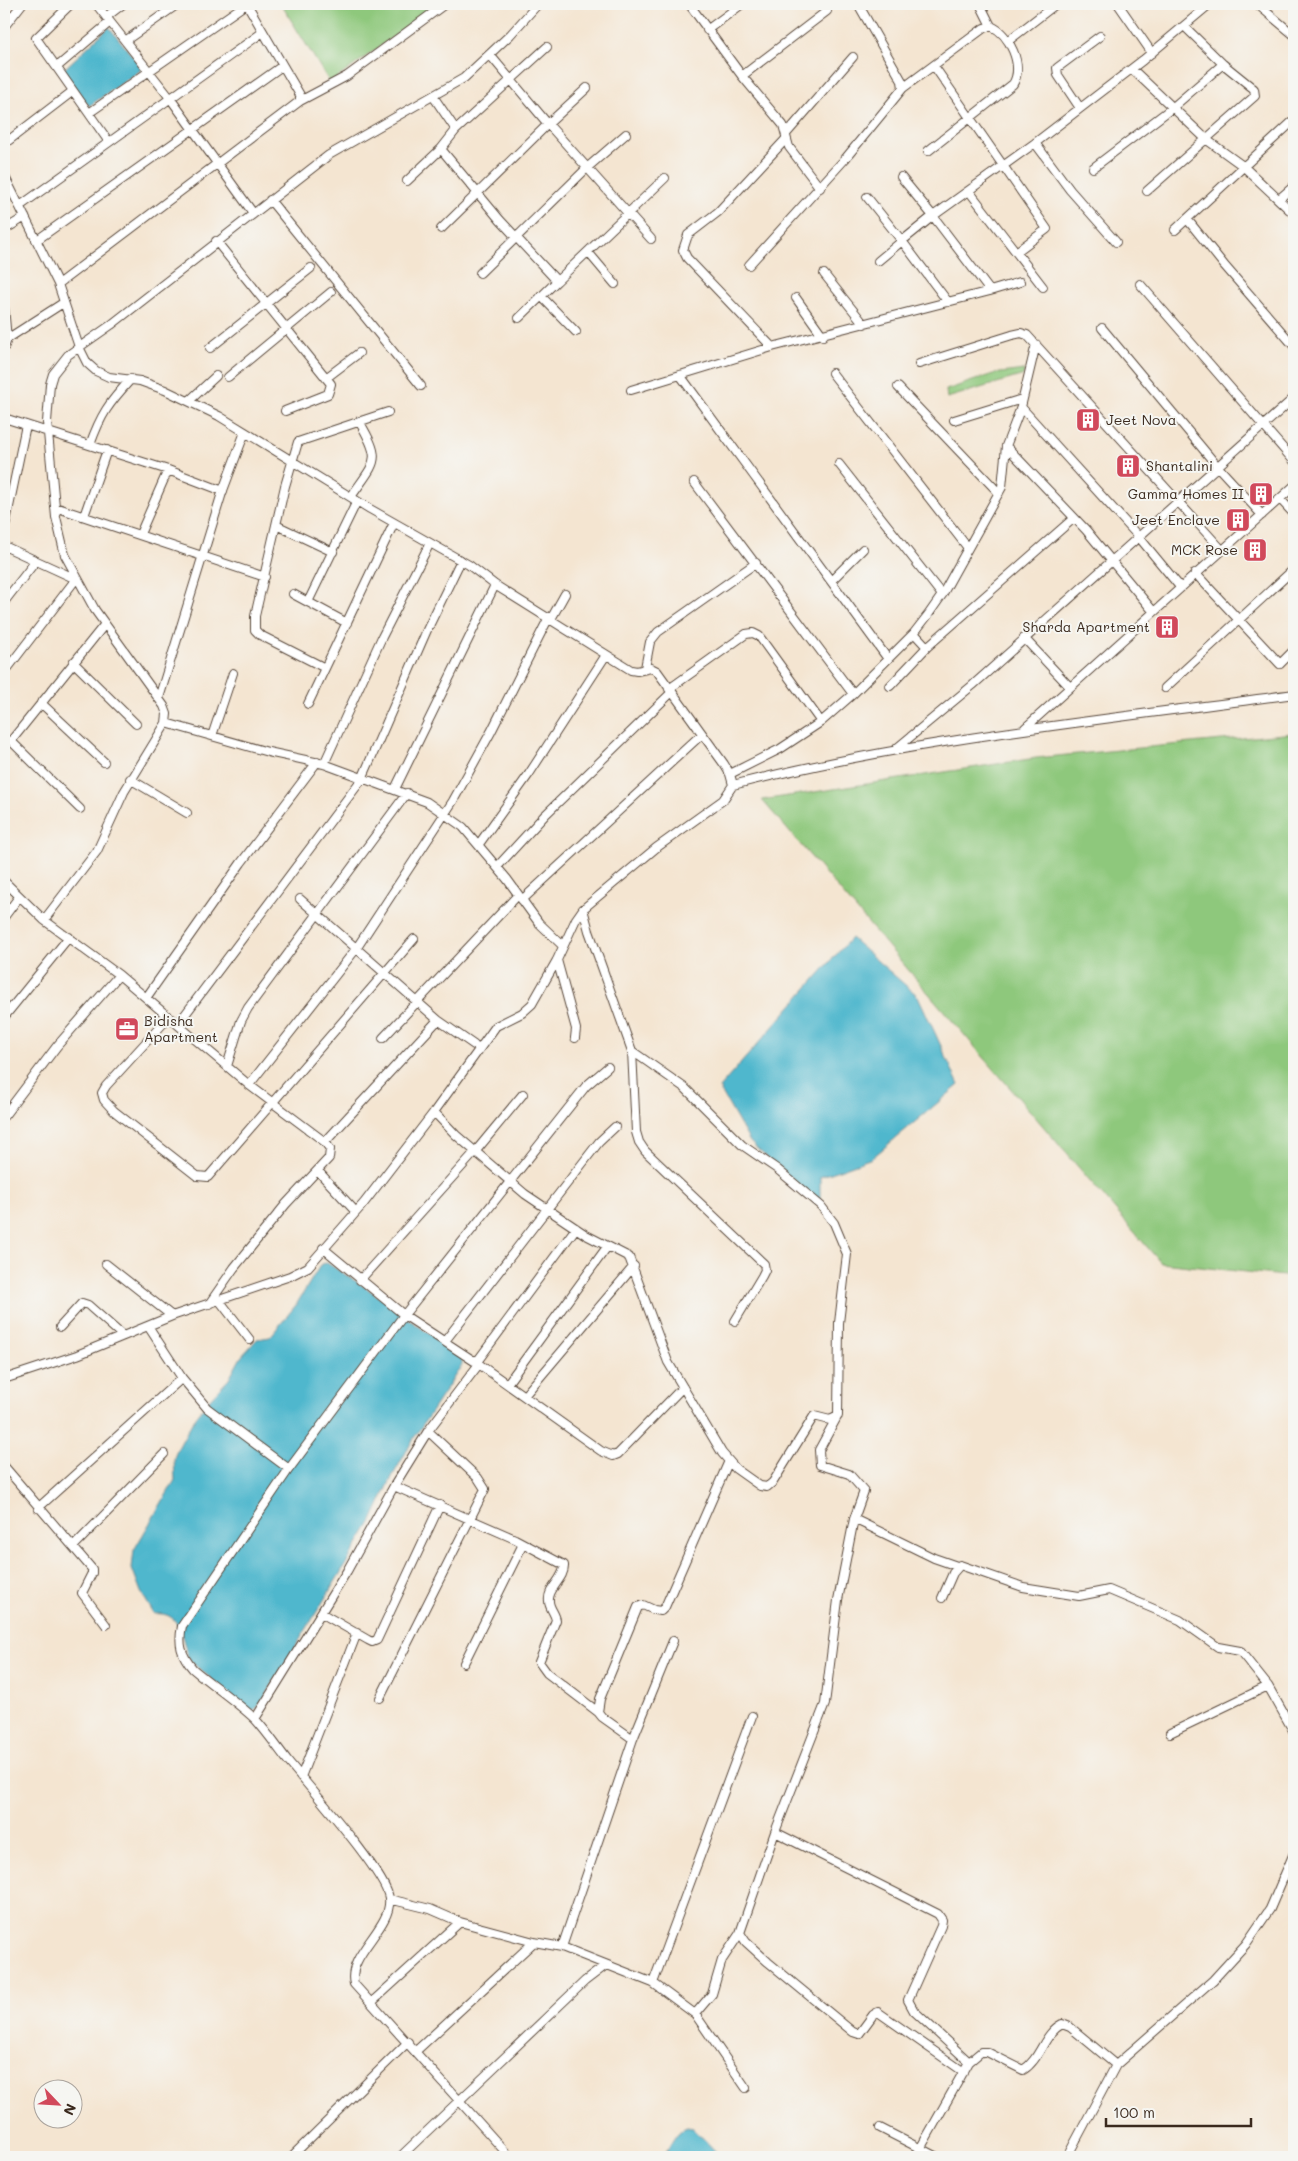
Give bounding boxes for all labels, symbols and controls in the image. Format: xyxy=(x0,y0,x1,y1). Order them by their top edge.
building icon: Jeet Nova xyxy=(1075,407,1101,433)
place label: Jeet Nova xyxy=(1106,410,1176,429)
building icon: Shantalini xyxy=(1115,453,1141,479)
place label: Shantalini xyxy=(1146,456,1213,475)
building icon: Gamma Homes II xyxy=(1248,481,1274,507)
place label: Gamma Homes II xyxy=(1128,484,1244,503)
building icon: Jeet Enclave xyxy=(1225,507,1251,533)
place label: Jeet Enclave xyxy=(1132,510,1220,529)
building icon: MCK Rose xyxy=(1242,537,1268,563)
place label: MCK Rose xyxy=(1171,540,1238,559)
building icon: Sharda Apartment xyxy=(1154,614,1180,640)
place label: Sharda Apartment xyxy=(1022,617,1150,636)
place label: Bidisha Apartment xyxy=(144,1011,218,1046)
office icon: Bidisha Apartment xyxy=(114,1016,140,1042)
north arrow xyxy=(32,2078,82,2128)
scale bar xyxy=(1106,2096,1250,2128)
text: N xyxy=(59,2101,81,2119)
text: 100 m xyxy=(1113,2102,1155,2122)

